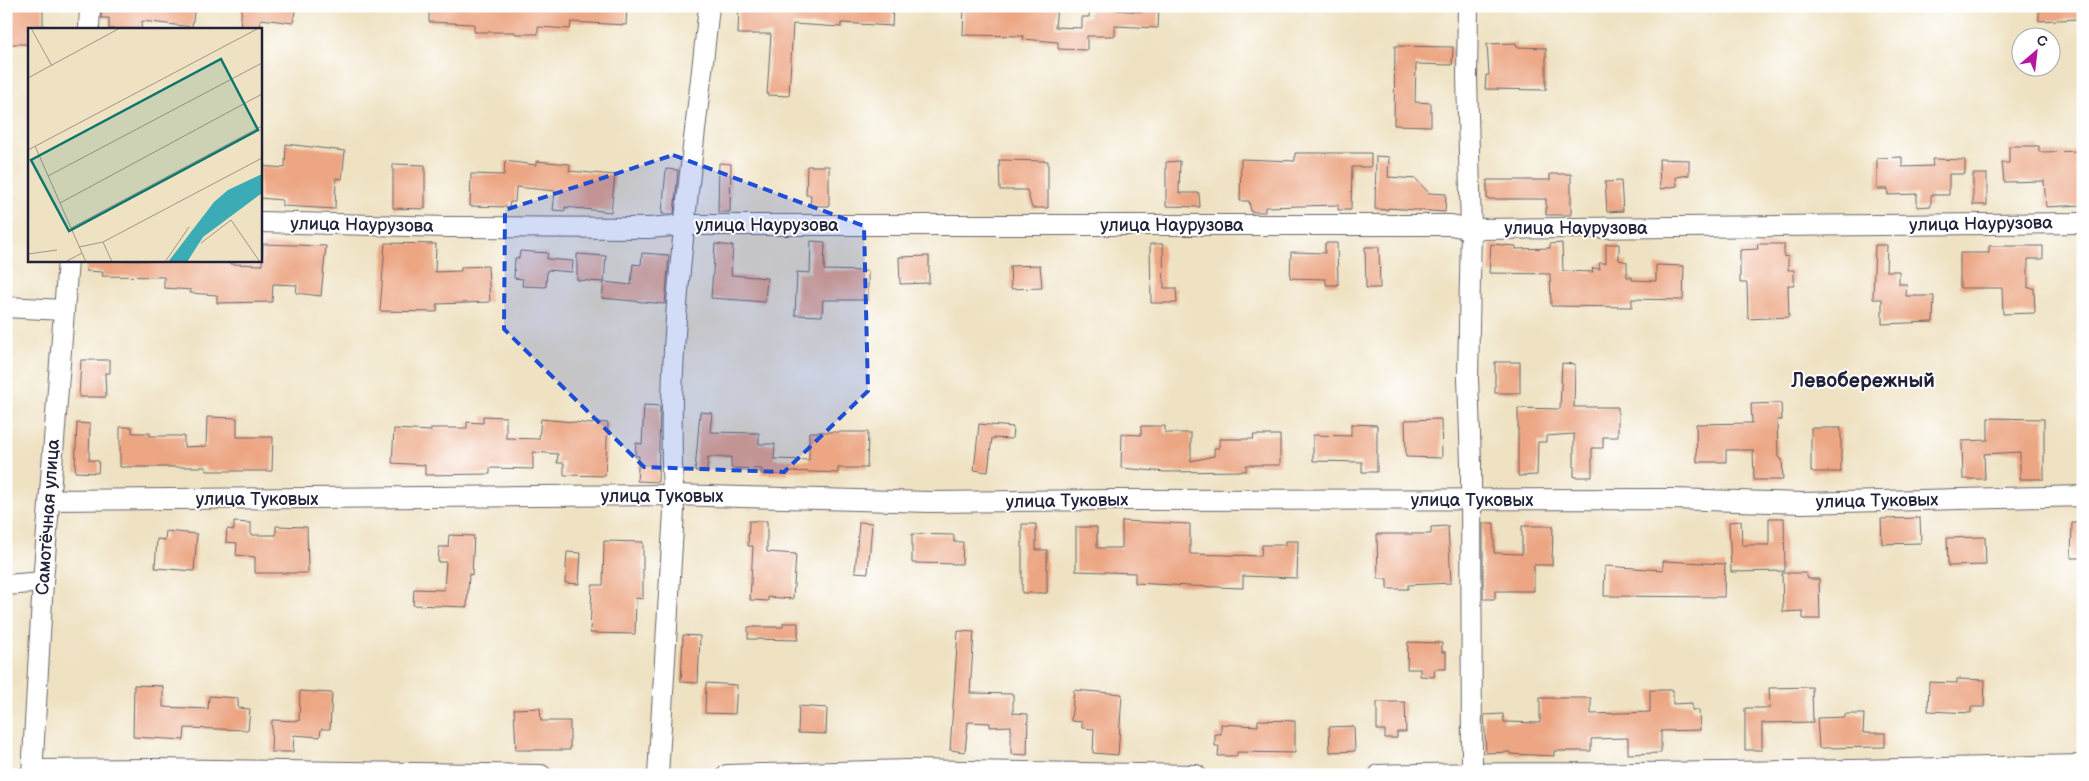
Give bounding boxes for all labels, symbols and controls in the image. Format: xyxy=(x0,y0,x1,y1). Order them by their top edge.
inset map xyxy=(28,28,261,261)
north arrow xyxy=(2012,28,2062,78)
text: С xyxy=(2034,31,2050,51)
street label: улица Наурузова xyxy=(1909,212,2053,236)
street label: улица Наурузова xyxy=(290,213,434,237)
street label: улица Наурузова xyxy=(695,215,839,236)
street label: улица Наурузова xyxy=(1100,215,1244,236)
street label: улица Наурузова xyxy=(1504,218,1648,239)
district label: Левобережный xyxy=(1790,369,1935,393)
street label: Самотёчная улица xyxy=(32,438,64,596)
street label: улица Туковых xyxy=(601,486,723,507)
street label: улица Туковых xyxy=(196,489,318,510)
street label: улица Туковых xyxy=(1006,489,1128,513)
street label: улица Туковых xyxy=(1816,489,1938,513)
street label: улица Туковых xyxy=(1411,490,1533,511)

